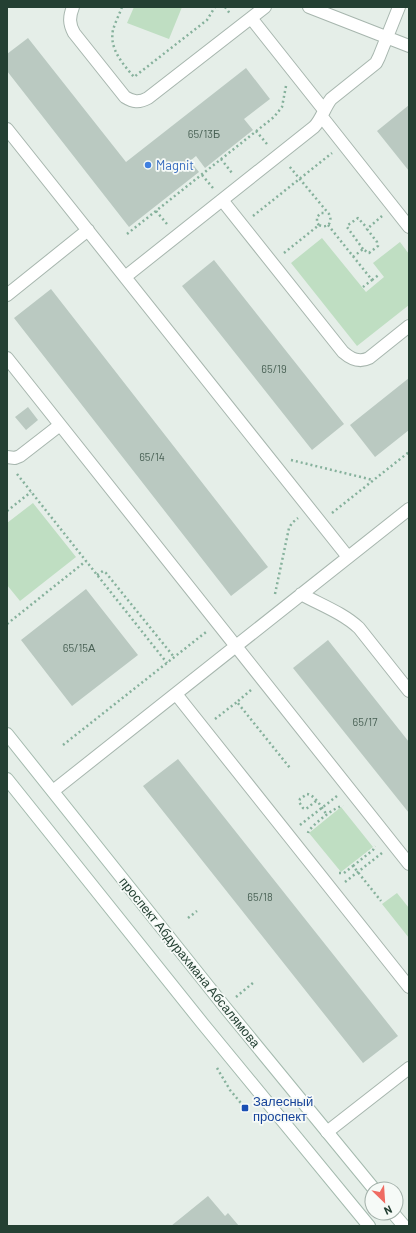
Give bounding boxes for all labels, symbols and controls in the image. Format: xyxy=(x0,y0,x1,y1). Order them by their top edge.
house number: 65/13Б xyxy=(188,127,220,140)
place label: Magnit xyxy=(156,157,194,173)
marker: Magnit xyxy=(143,160,153,170)
house number: 65/19 xyxy=(261,362,287,375)
house number: 65/14 xyxy=(139,450,165,463)
house number: 65/15А xyxy=(63,641,96,654)
house number: 65/17 xyxy=(353,715,377,728)
street label: проспект Абдурахмана Абсалямова xyxy=(116,874,264,1051)
house number: 65/18 xyxy=(247,890,273,903)
place label: Залесный проспект xyxy=(253,1093,313,1124)
marker: Залесный проспект xyxy=(240,1103,250,1113)
north arrow xyxy=(364,1181,404,1221)
text: N xyxy=(382,1203,395,1218)

